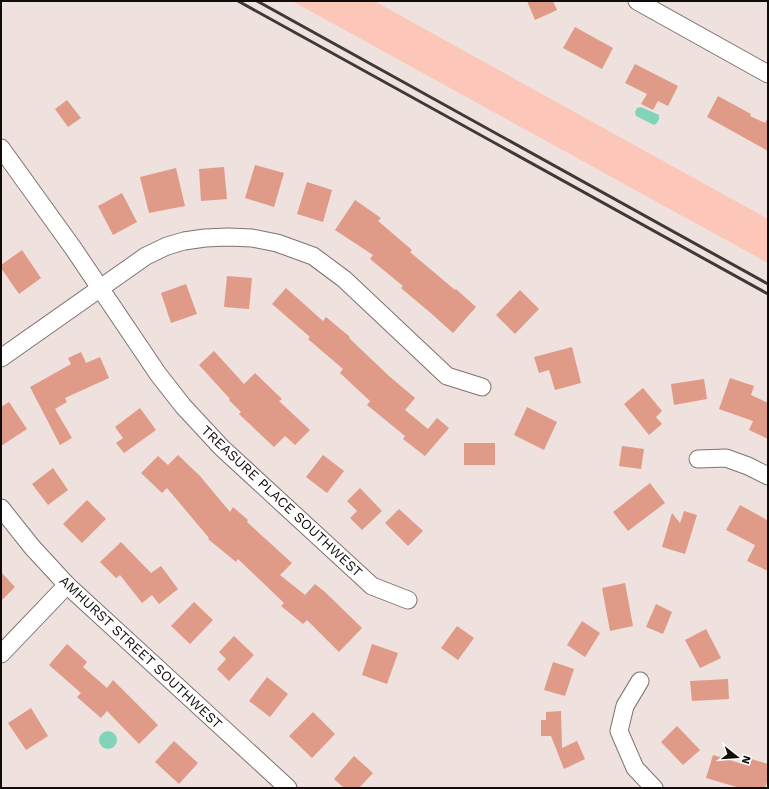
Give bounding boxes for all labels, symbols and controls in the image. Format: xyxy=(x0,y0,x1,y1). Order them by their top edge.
street label: TREASURE PLACE SOUTHWEST xyxy=(198,422,366,580)
street label: AMHURST STREET SOUTHWEST xyxy=(56,572,226,732)
north arrow xyxy=(717,737,757,777)
text: N xyxy=(739,754,753,766)

